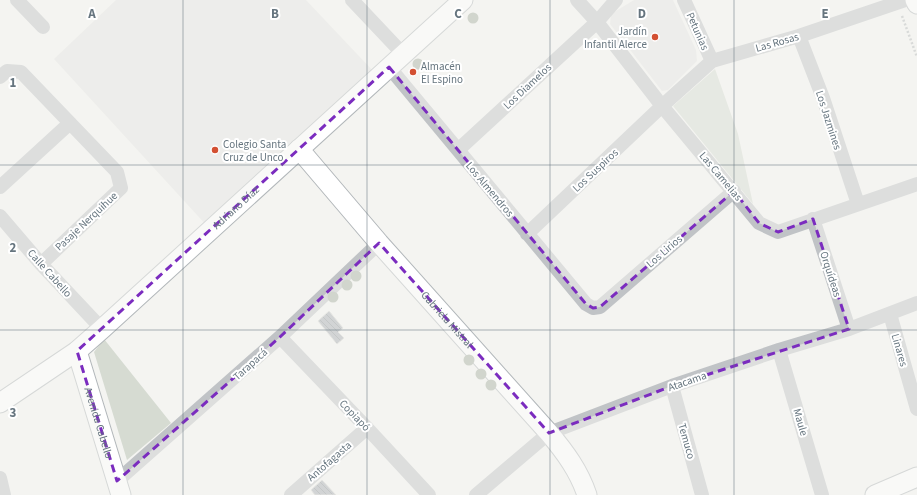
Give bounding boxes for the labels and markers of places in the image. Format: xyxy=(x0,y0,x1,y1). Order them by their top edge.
place label: Jardín Infantil Alerce xyxy=(584,24,648,52)
marker: Jardín Infantil Alerce xyxy=(650,32,660,42)
place label: Almacén El Espino xyxy=(421,59,463,87)
marker: Almacén El Espino xyxy=(408,67,418,77)
place label: Colegio Santa Cruz de Unco xyxy=(223,137,286,165)
marker: Colegio Santa Cruz de Unco xyxy=(210,145,220,155)

